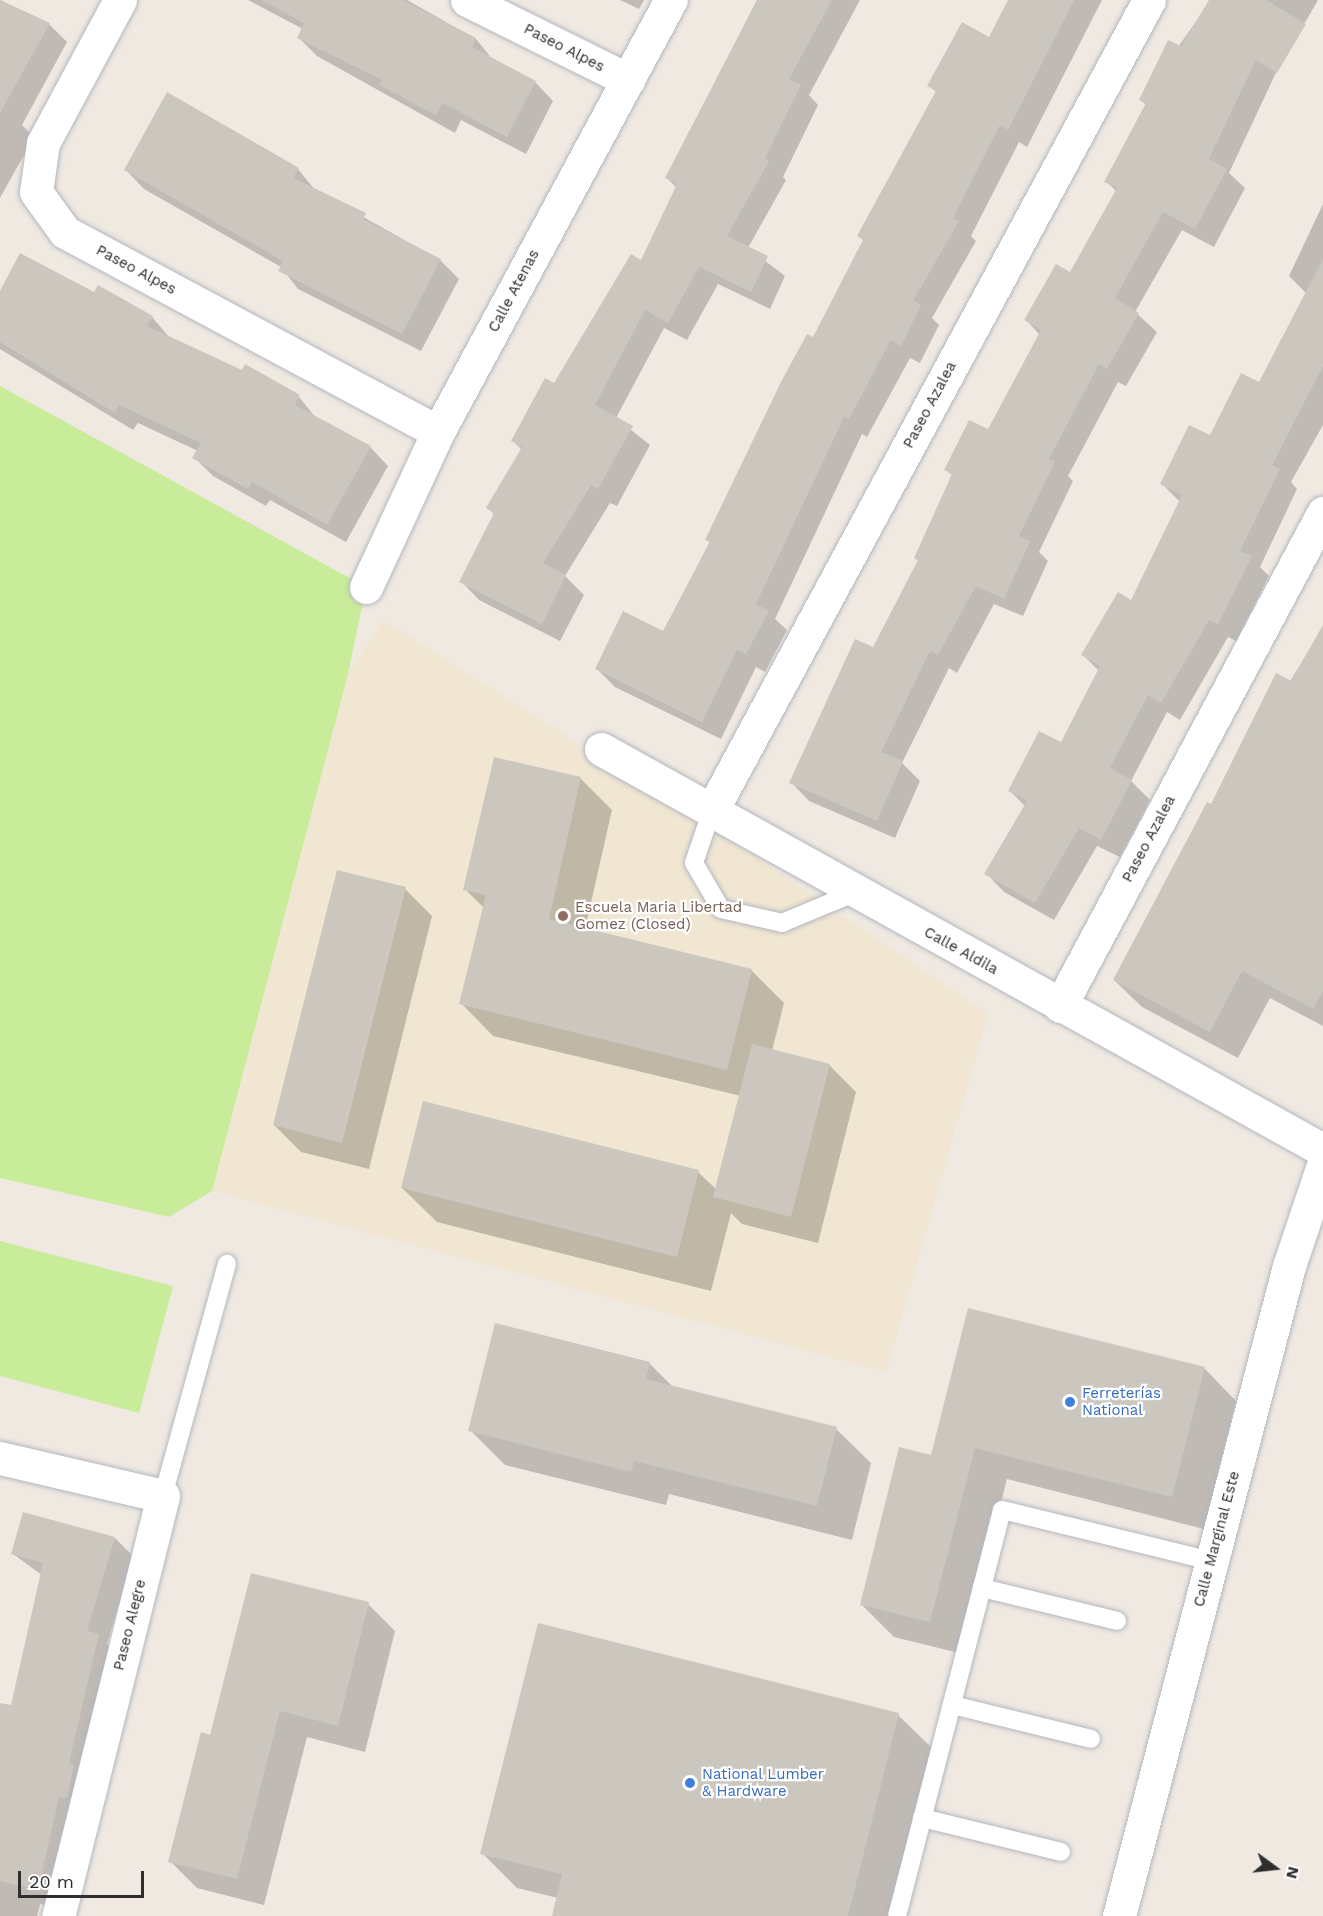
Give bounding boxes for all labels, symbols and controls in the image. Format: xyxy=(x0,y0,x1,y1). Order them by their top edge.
street label: Paseo Alpes xyxy=(520,20,608,76)
street label: Paseo Alpes xyxy=(93,241,179,299)
street label: Calle Atenas xyxy=(485,246,543,336)
street label: Paseo Azalea xyxy=(899,358,961,452)
street label: Paseo Azalea xyxy=(1118,792,1180,886)
place label: Escuela Maria Libertad Gomez (Closed) xyxy=(575,898,743,933)
marker: Escuela Maria Libertad Gomez (Closed) xyxy=(556,909,570,923)
street label: Calle Aldila xyxy=(920,923,1002,979)
place label: Ferreterías National xyxy=(1082,1384,1161,1419)
marker: Ferreterías National xyxy=(1063,1395,1077,1409)
street label: Calle Marginal Este xyxy=(1190,1469,1244,1609)
street label: Paseo Alegre xyxy=(110,1577,150,1673)
place label: National Lumber & Hardware xyxy=(702,1765,824,1800)
marker: National Lumber & Hardware xyxy=(683,1776,697,1790)
north arrow xyxy=(1245,1838,1305,1898)
scale bar xyxy=(21,1859,147,1897)
text: N xyxy=(1282,1865,1304,1881)
text: 20 m xyxy=(29,1871,74,1892)

